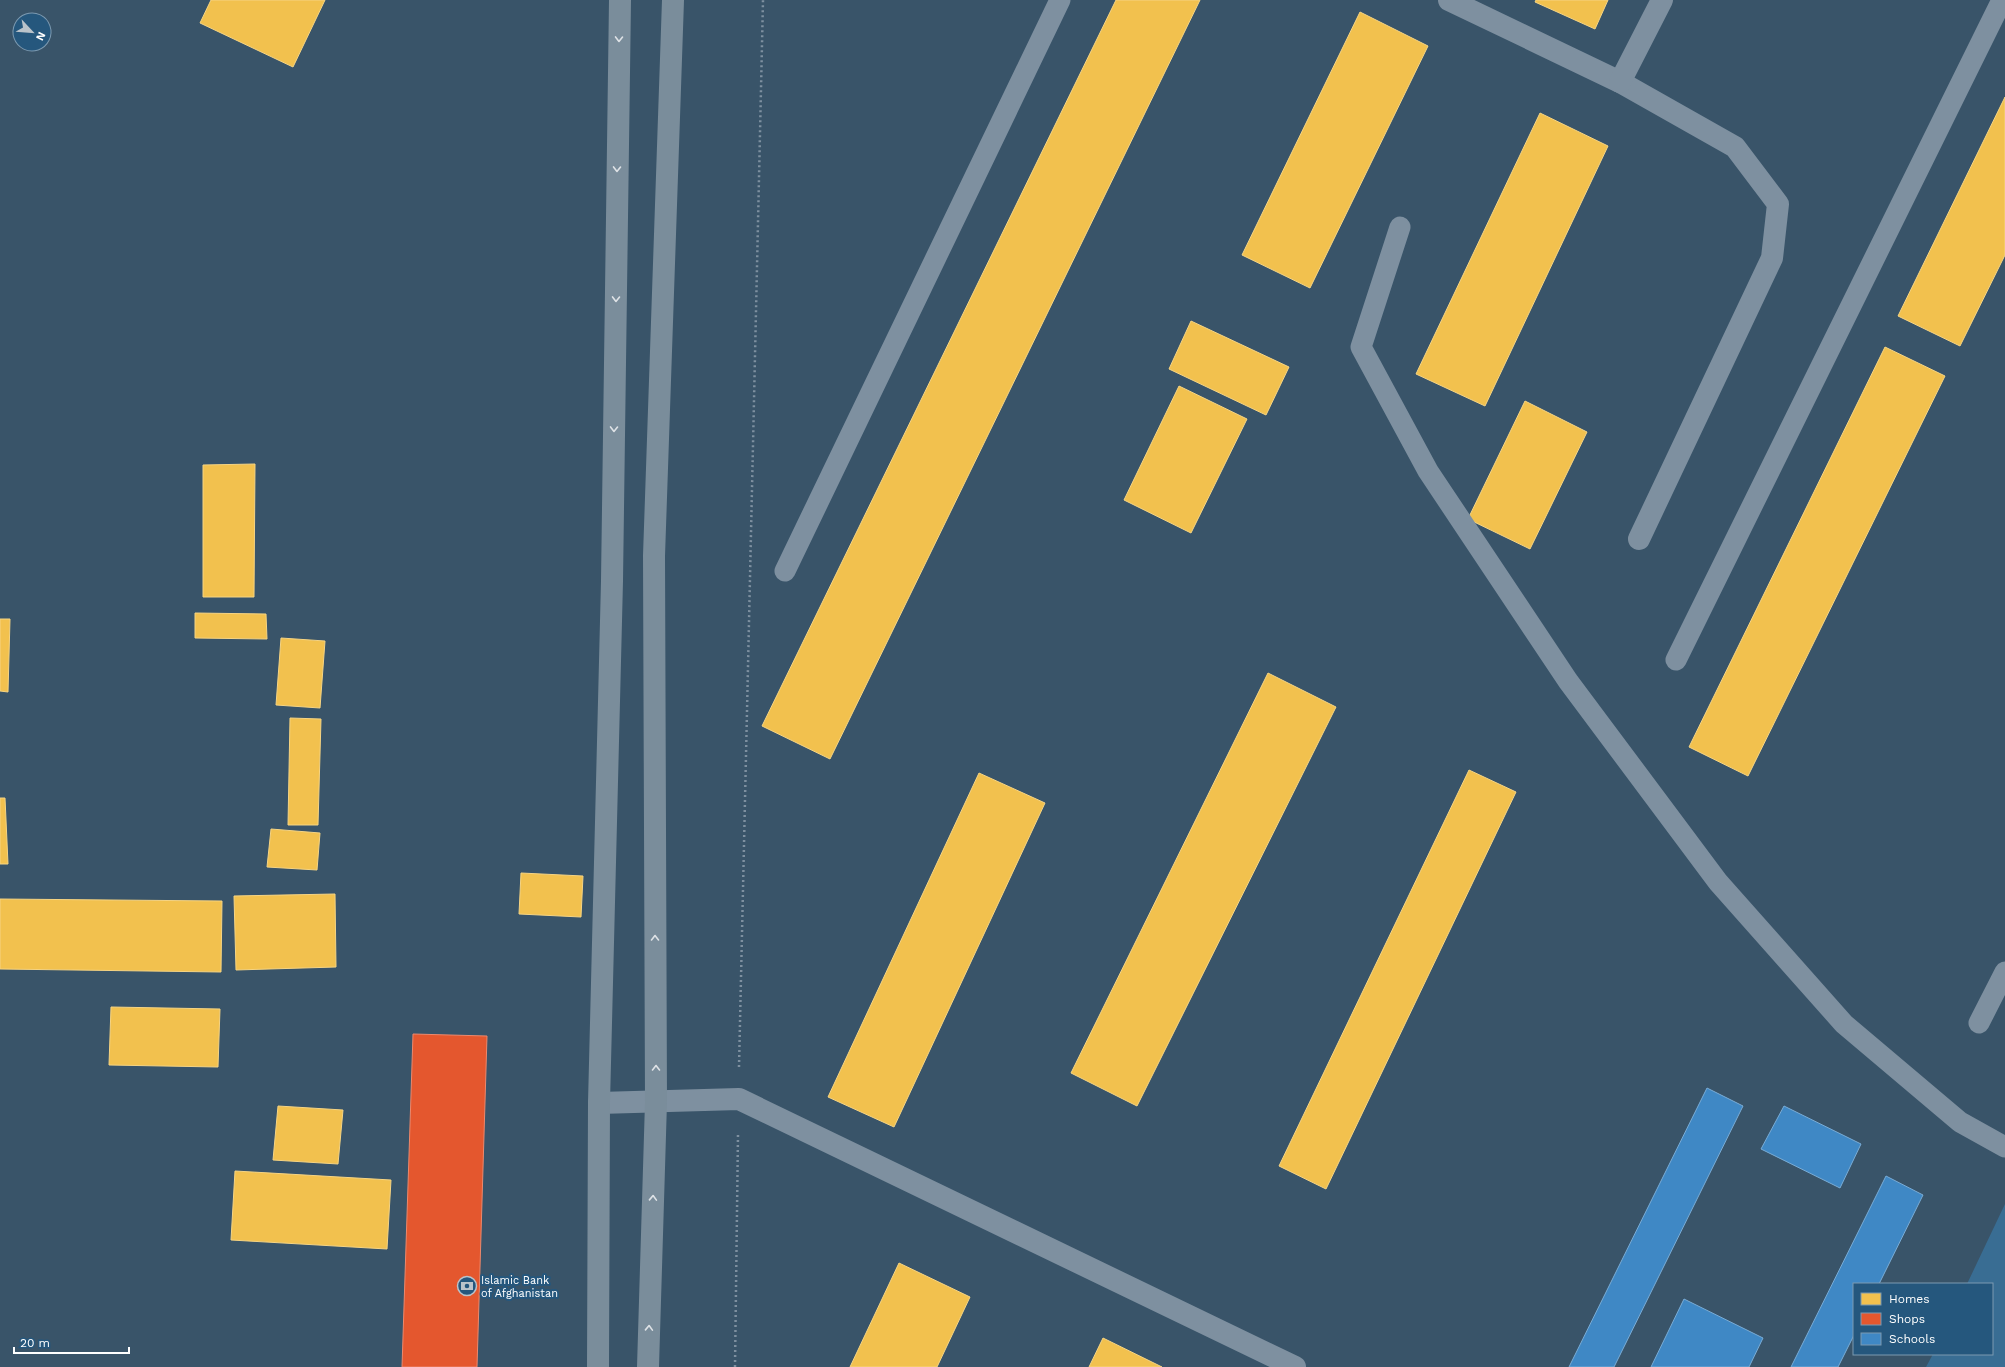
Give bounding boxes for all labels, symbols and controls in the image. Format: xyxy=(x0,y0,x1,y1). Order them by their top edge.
north arrow xyxy=(12,12,52,52)
text: N xyxy=(33,30,48,43)
one-way arrow xyxy=(615,36,623,42)
one-way arrow xyxy=(613,166,622,172)
one-way arrow xyxy=(612,296,620,302)
one-way arrow xyxy=(610,426,618,432)
one-way arrow xyxy=(651,935,659,941)
one-way arrow xyxy=(652,1065,660,1071)
one-way arrow xyxy=(649,1195,657,1201)
place label: Islamic Bank of Afghanistan xyxy=(481,1274,558,1300)
bank icon: Islamic Bank of Afghanistan xyxy=(456,1275,478,1297)
legend xyxy=(1853,1283,1993,1355)
text: Homes xyxy=(1889,1292,1930,1306)
text: Shops xyxy=(1889,1312,1925,1326)
one-way arrow xyxy=(645,1325,654,1331)
scale bar xyxy=(14,1329,129,1355)
text: Schools xyxy=(1889,1332,1935,1346)
text: 20 m xyxy=(20,1336,50,1350)

